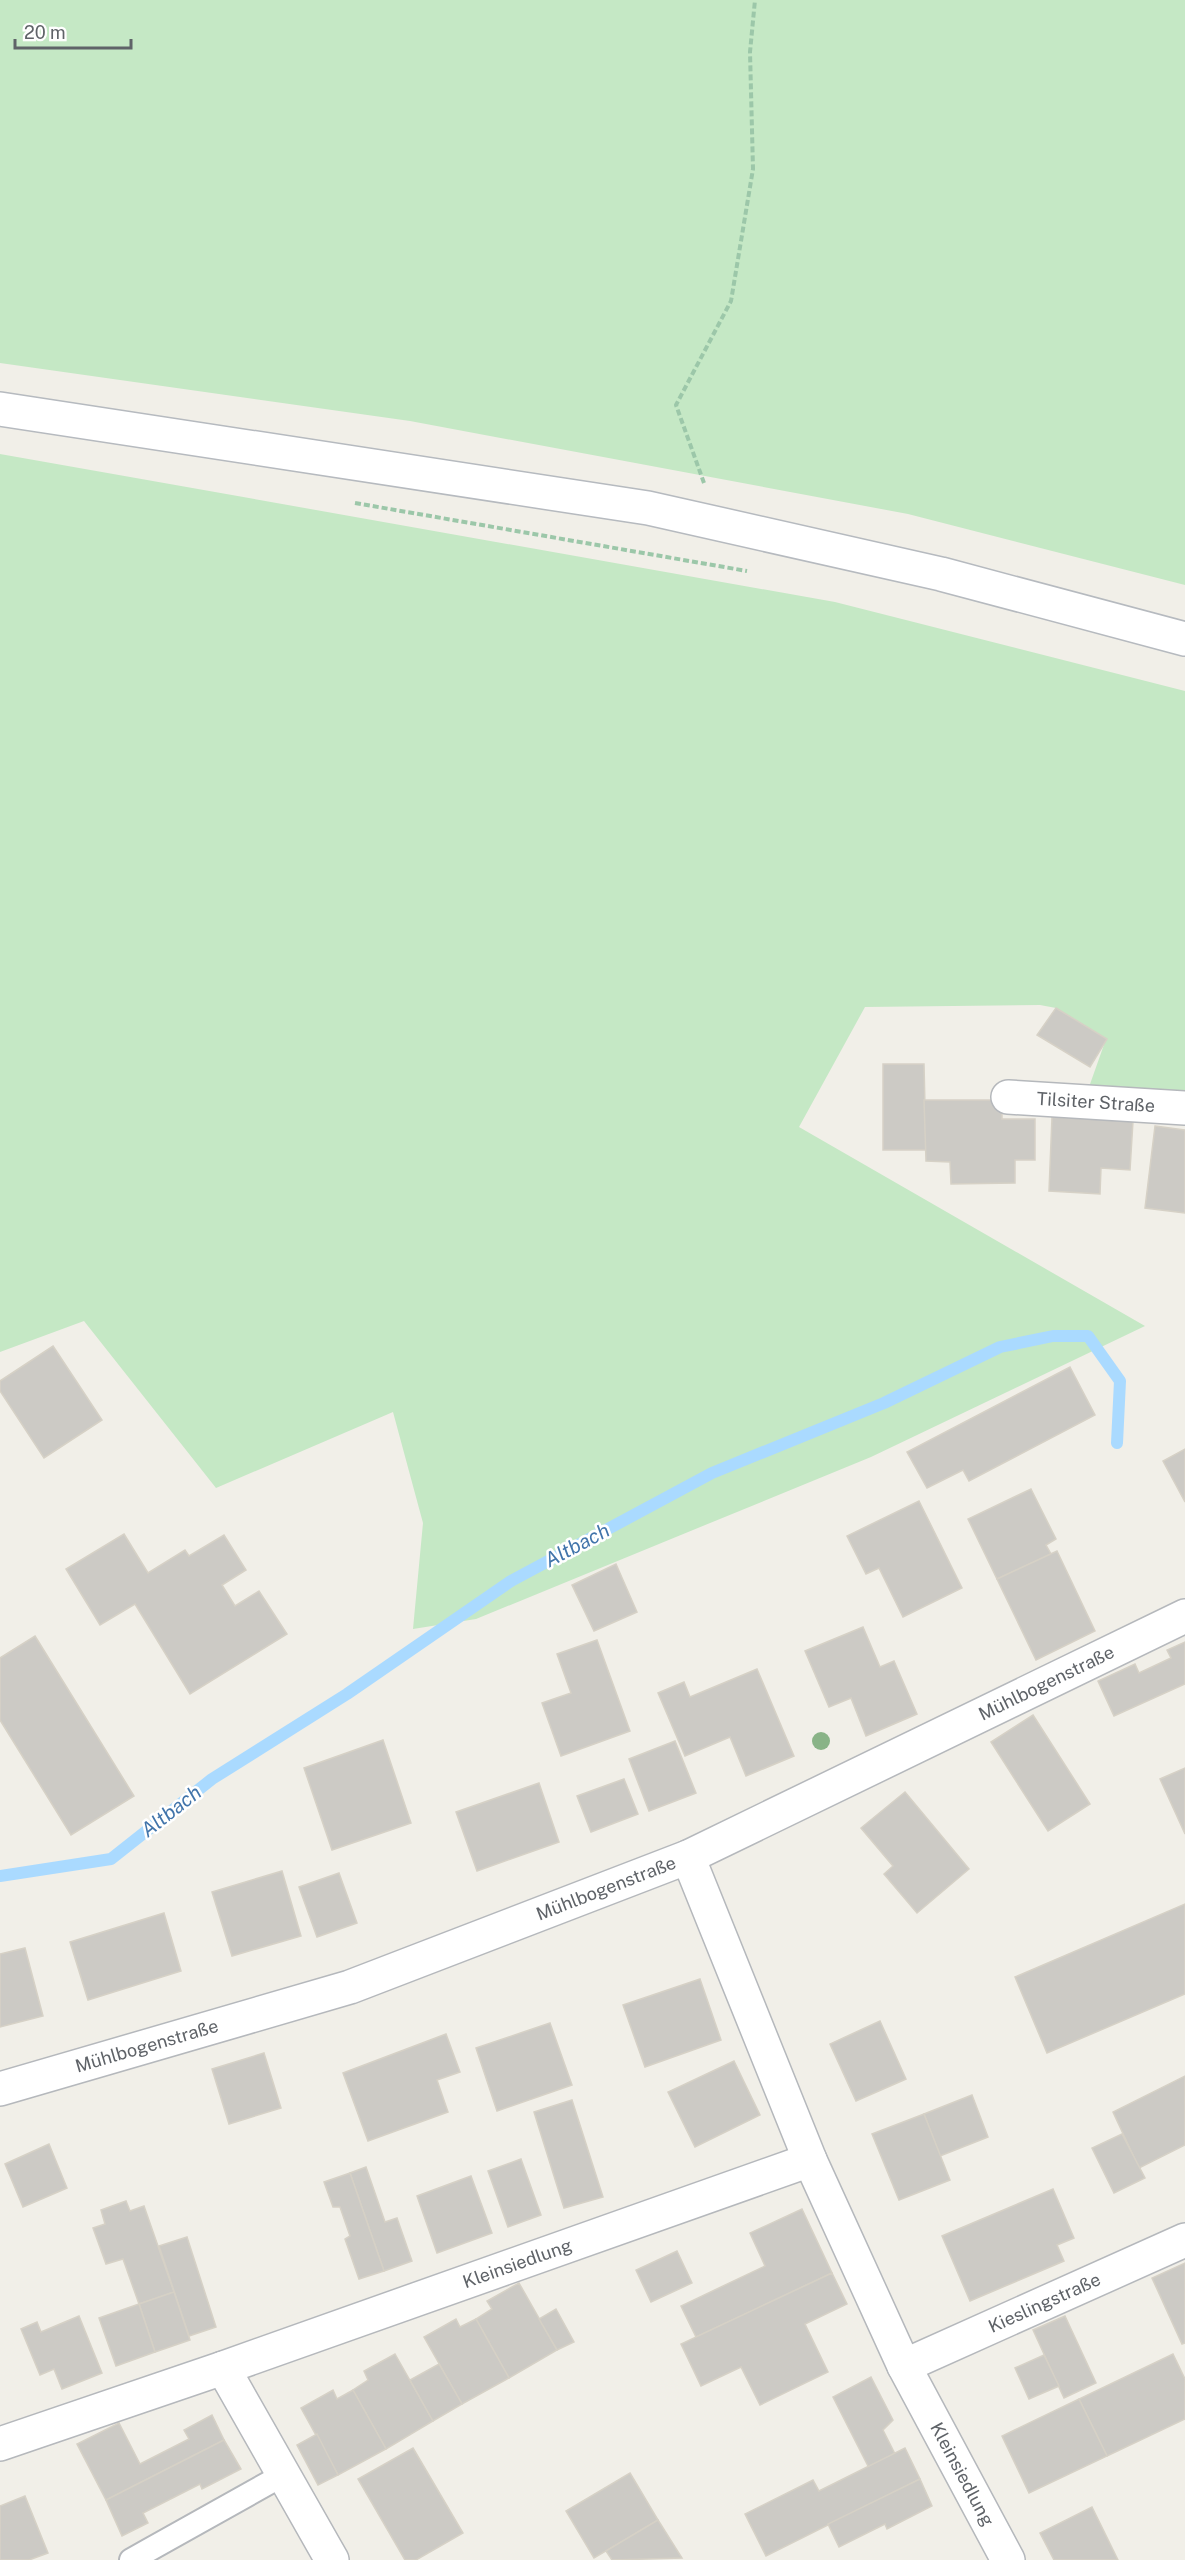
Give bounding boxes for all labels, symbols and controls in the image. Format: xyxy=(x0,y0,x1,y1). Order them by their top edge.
scale bar xyxy=(15,12,130,50)
text: 20 m xyxy=(24,22,66,43)
street label: Tilsiter Straße xyxy=(1036,1088,1156,1116)
water label: Altbach xyxy=(540,1518,614,1572)
street label: Mühlbogenstraße xyxy=(975,1641,1117,1725)
water label: Altbach xyxy=(136,1780,206,1842)
street label: Mühlbogenstraße xyxy=(533,1852,679,1924)
street label: Mühlbogenstraße xyxy=(73,2015,221,2077)
street label: Kleinsiedlung xyxy=(460,2234,575,2292)
street label: Kieslingstraße xyxy=(985,2268,1104,2337)
street label: Kleinsiedlung xyxy=(926,2419,999,2529)

